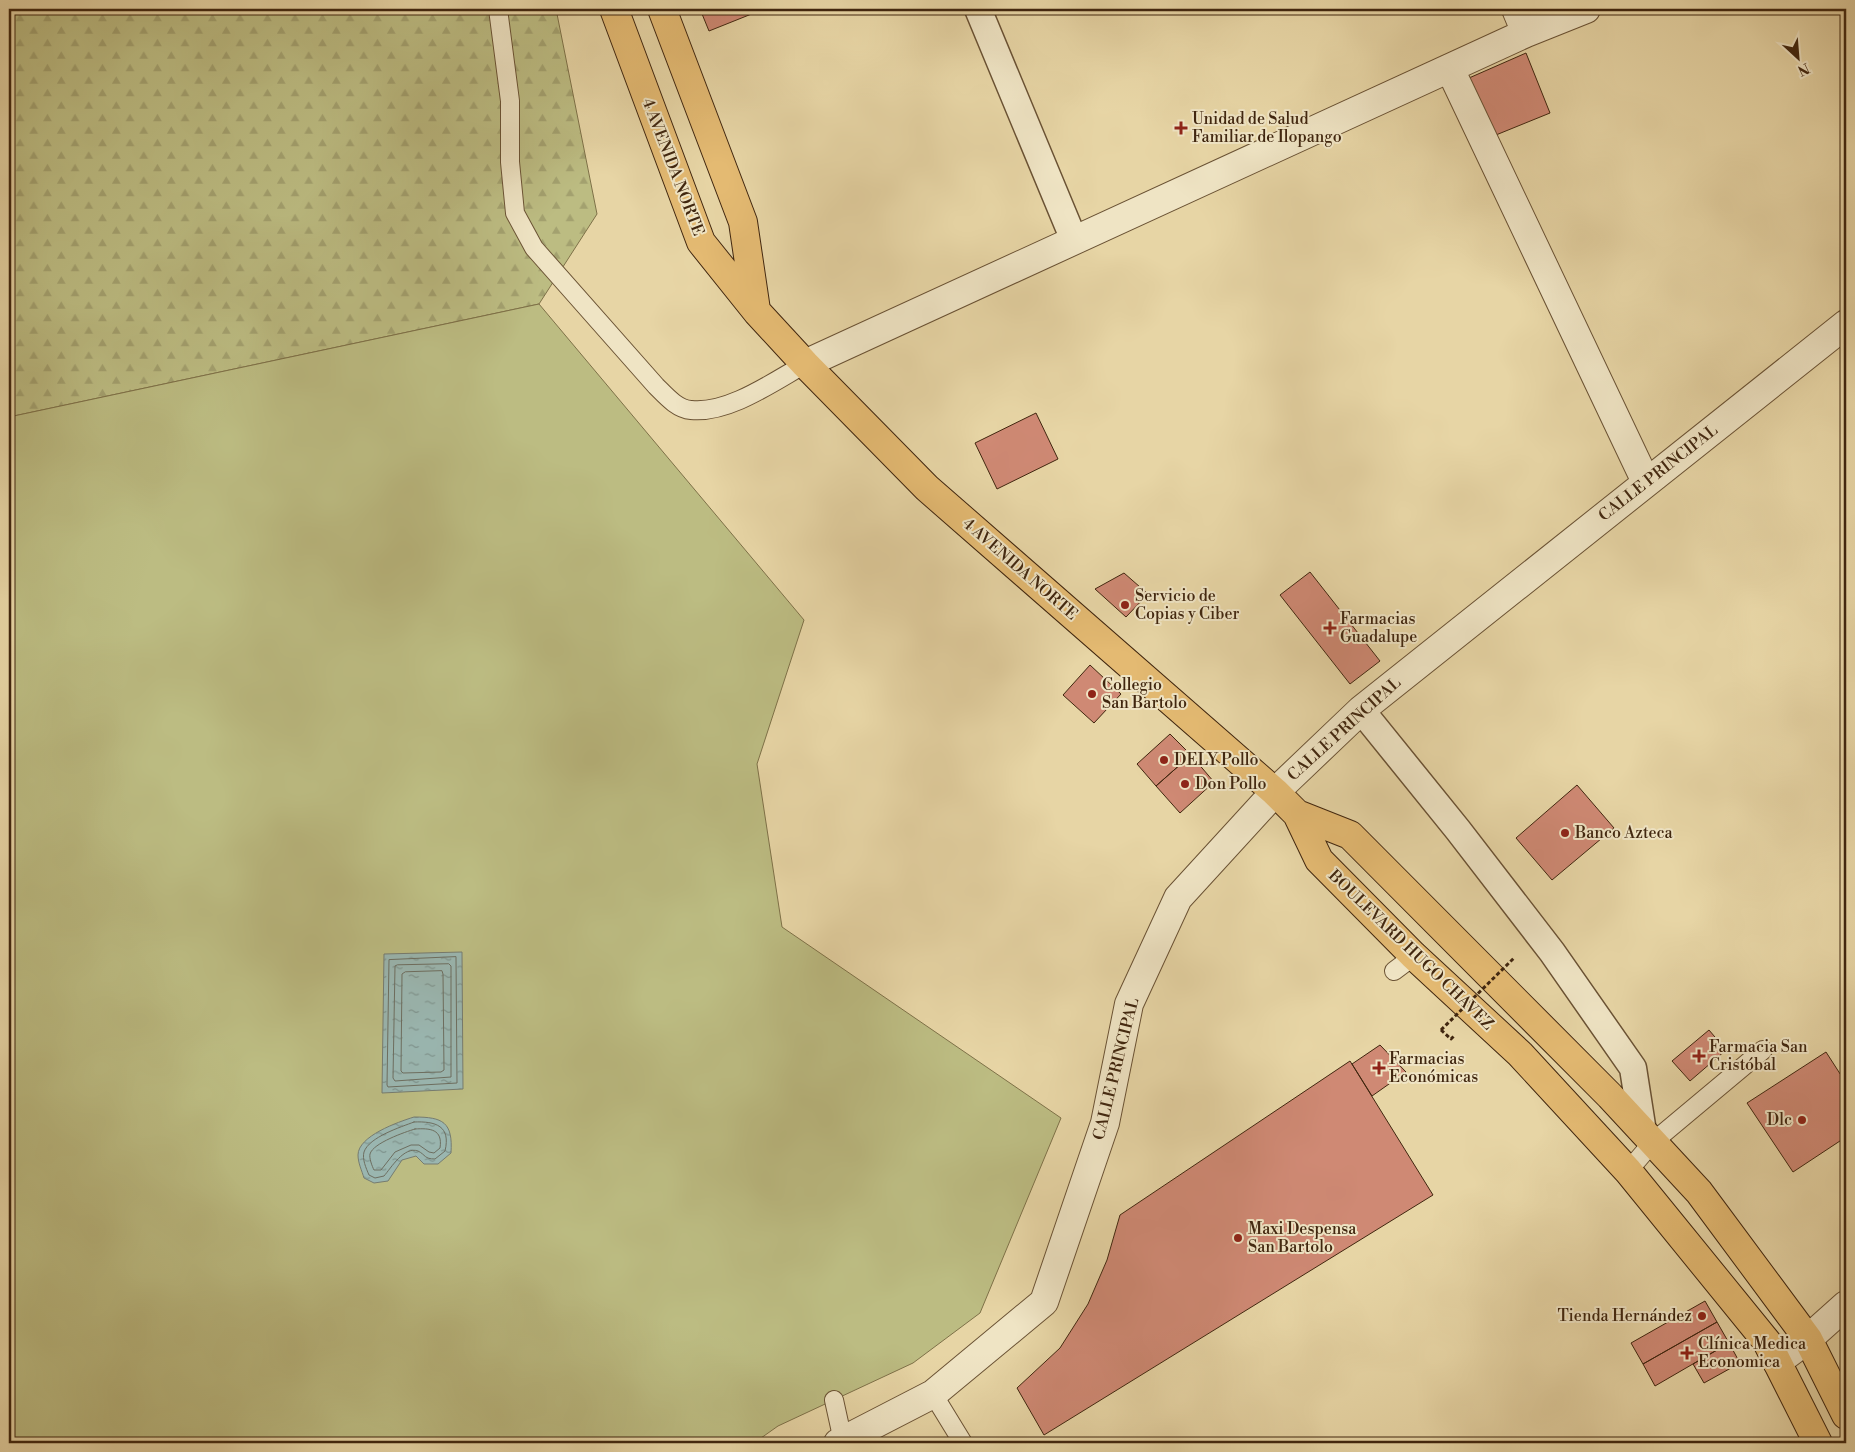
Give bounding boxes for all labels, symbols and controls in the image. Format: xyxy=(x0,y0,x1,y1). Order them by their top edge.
north arrow xyxy=(1772,32,1822,82)
text: N xyxy=(1794,58,1812,79)
street label: 4 AVENIDA NORTE xyxy=(638,95,708,239)
place label: Unidad de Salud Familiar de Ilopango xyxy=(1192,109,1342,147)
marker: Unidad de Salud Familiar de Ilopango xyxy=(1174,121,1188,135)
street label: CALLE PRINCIPAL xyxy=(1594,420,1722,526)
street label: 4 AVENIDA NORTE xyxy=(958,514,1082,624)
place label: Servicio de Copias y Ciber xyxy=(1135,586,1239,624)
marker: Servicio de Copias y Ciber xyxy=(1119,599,1131,611)
place label: Farmacias Guadalupe xyxy=(1340,609,1417,647)
marker: Farmacias Guadalupe xyxy=(1324,622,1336,634)
street label: CALLE PRINCIPAL xyxy=(1283,673,1405,785)
place label: Collegio San Bartolo xyxy=(1102,675,1187,713)
marker: Collegio San Bartolo xyxy=(1086,688,1098,700)
place label: DELY Pollo xyxy=(1174,750,1258,770)
marker: DELY Pollo xyxy=(1158,754,1170,766)
place label: Don Pollo xyxy=(1195,774,1267,794)
marker: Don Pollo xyxy=(1179,778,1191,790)
place label: Banco Azteca xyxy=(1574,823,1674,843)
marker: Banco Azteca xyxy=(1559,827,1571,839)
street label: BOULEVARD HUGO CHAVEZ xyxy=(1324,865,1498,1034)
street label: CALLE PRINCIPAL xyxy=(1089,995,1143,1142)
place label: Farmacia San Cristóbal xyxy=(1709,1037,1808,1075)
place label: Farmacias Económicas xyxy=(1389,1049,1478,1087)
marker: Farmacia San Cristóbal xyxy=(1693,1050,1705,1062)
marker: Farmacias Económicas xyxy=(1373,1062,1385,1074)
place label: Dlc xyxy=(1767,1110,1792,1130)
marker: Dlc xyxy=(1796,1114,1808,1126)
place label: Maxi Despensa San Bartolo xyxy=(1248,1219,1357,1257)
marker: Maxi Despensa San Bartolo xyxy=(1232,1232,1244,1244)
place label: Tienda Hernández xyxy=(1557,1306,1692,1326)
marker: Tienda Hernández xyxy=(1696,1310,1708,1322)
place label: Clínica Medica Economica xyxy=(1698,1334,1807,1372)
marker: Clínica Medica Economica xyxy=(1680,1346,1694,1360)

